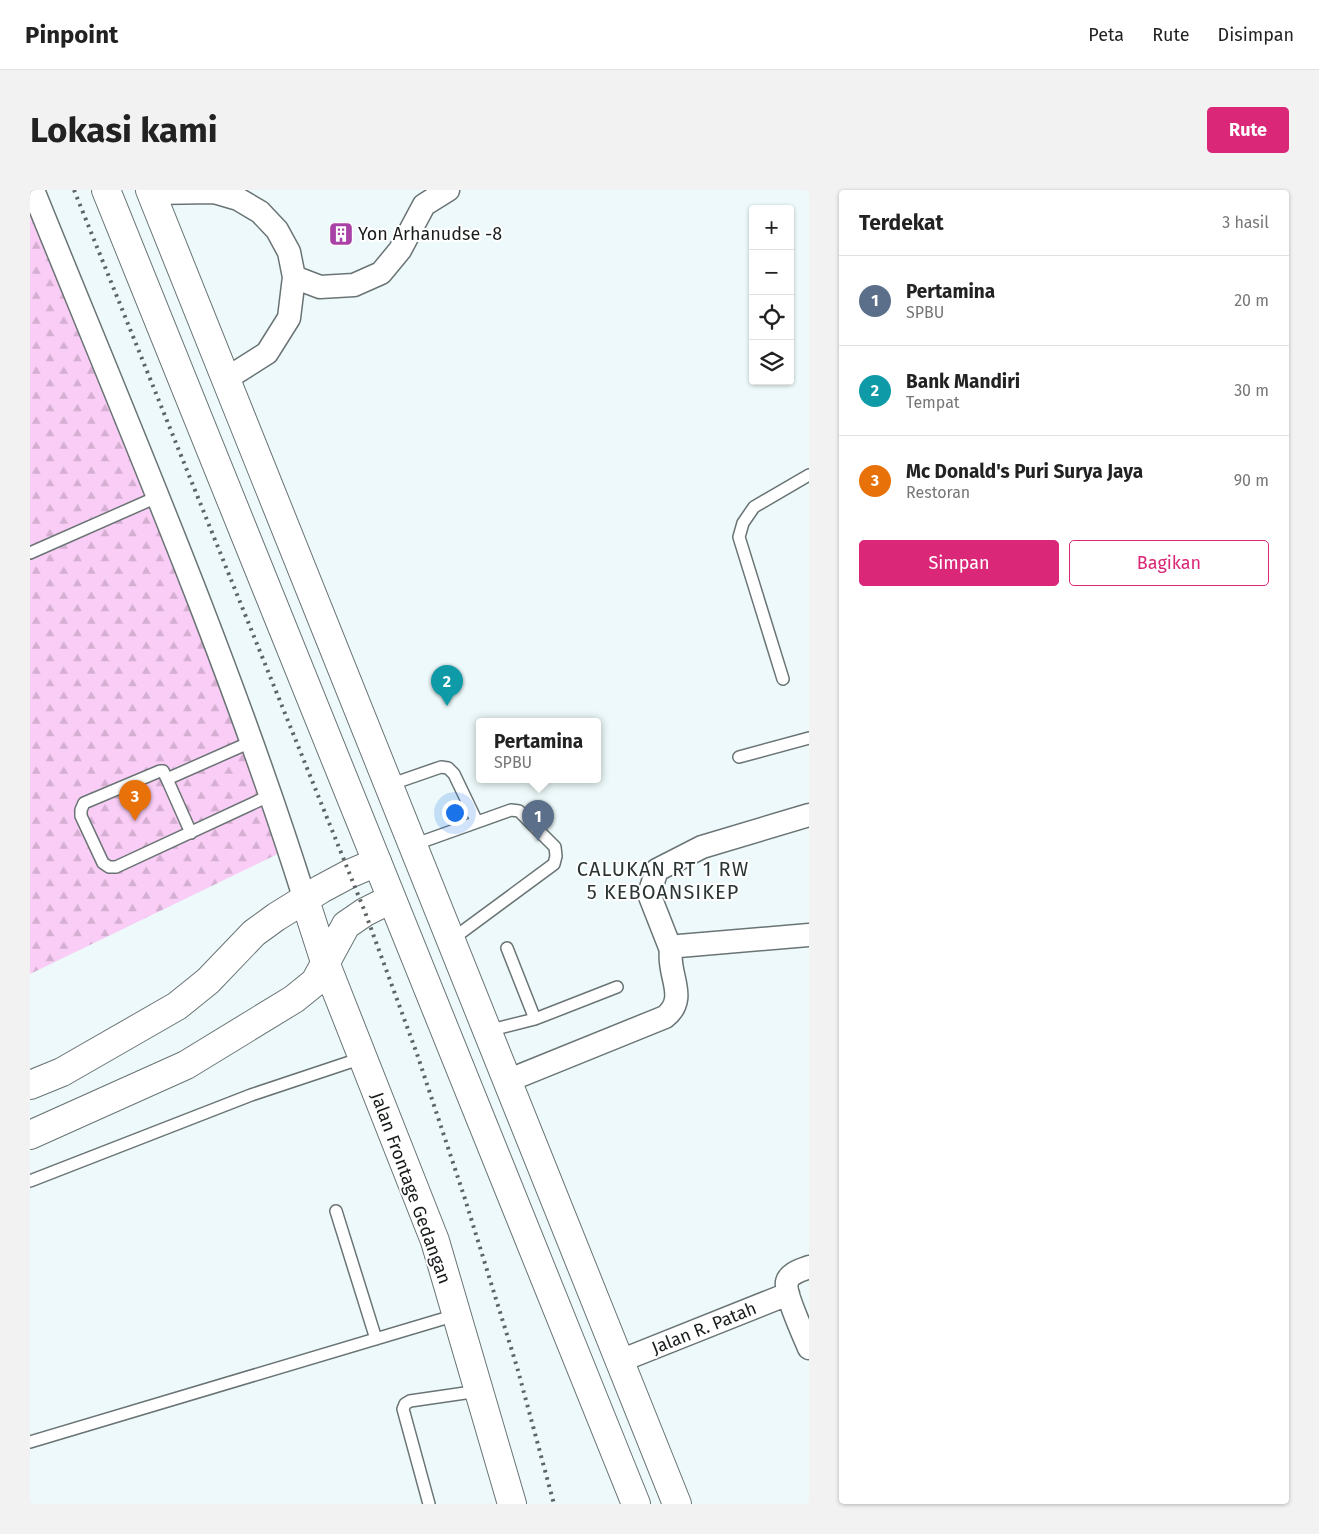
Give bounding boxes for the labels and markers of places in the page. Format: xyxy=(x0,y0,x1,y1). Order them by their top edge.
building icon: Yon Arhanudse -8 xyxy=(328,221,354,247)
place label: Yon Arhanudse -8 xyxy=(358,223,502,245)
pin: 2 xyxy=(431,665,463,706)
pin: 3 xyxy=(119,780,151,821)
pin: 1 xyxy=(522,800,554,841)

